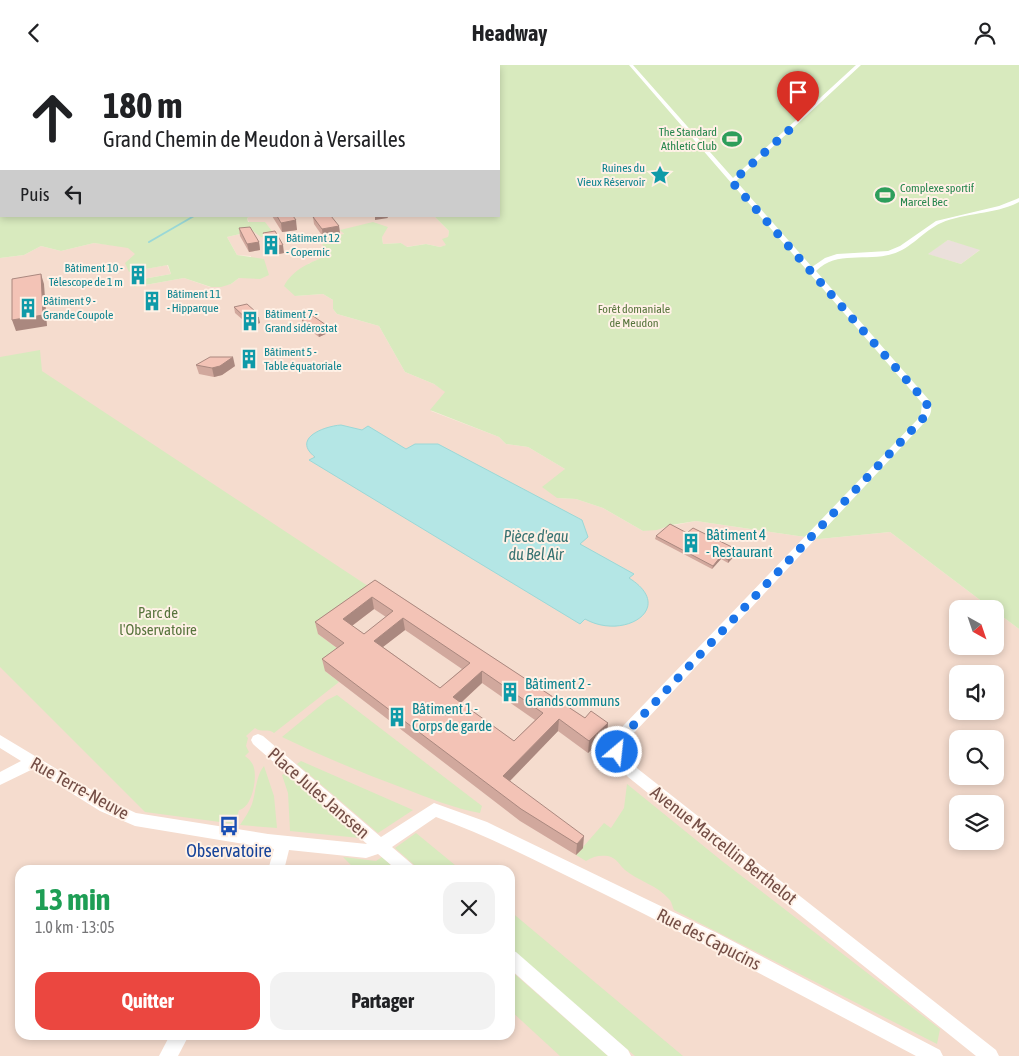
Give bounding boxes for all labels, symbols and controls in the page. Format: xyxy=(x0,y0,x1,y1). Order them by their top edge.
icon: back xyxy=(20,19,48,47)
icon: person xyxy=(971,19,999,47)
text: Headway xyxy=(472,20,547,46)
pin xyxy=(777,71,819,122)
icon: arrive xyxy=(784,78,812,106)
icon: ahead xyxy=(20,85,85,150)
text: 180 m xyxy=(103,85,182,125)
place label: The Standard Athletic Club xyxy=(659,125,717,153)
text: Grand Chemin de Meudon à Versailles xyxy=(103,126,406,152)
sports icon: The Standard Athletic Club xyxy=(721,128,743,150)
place label: Ruines du Vieux Réservoir xyxy=(577,161,645,189)
place icon: Ruines du Vieux Réservoir xyxy=(649,164,671,186)
icon: left xyxy=(60,180,88,208)
place label: Complexe sportif Marcel Bec xyxy=(900,181,975,209)
text: Puis xyxy=(20,183,50,205)
sports icon: Complexe sportif Marcel Bec xyxy=(874,184,896,206)
place label: Bâtiment 12 - Copernic xyxy=(286,231,340,259)
building icon: Bâtiment 12 - Copernic xyxy=(260,234,282,256)
place label: Bâtiment 10 - Télescope de 1 m xyxy=(49,261,123,289)
building icon: Bâtiment 10 - Télescope de 1 m xyxy=(127,264,149,286)
place label: Bâtiment 11 - Hipparque xyxy=(167,287,221,315)
building icon: Bâtiment 11 - Hipparque xyxy=(141,290,163,312)
place label: Bâtiment 9 - Grande Coupole xyxy=(43,294,114,322)
building icon: Bâtiment 9 - Grande Coupole xyxy=(17,297,39,319)
park label: Forêt domaniale de Meudon xyxy=(598,302,670,330)
place label: Bâtiment 7 - Grand sidérostat xyxy=(265,307,338,335)
building icon: Bâtiment 7 - Grand sidérostat xyxy=(239,310,261,332)
place label: Bâtiment 5 - Table équatoriale xyxy=(264,345,342,373)
building icon: Bâtiment 5 - Table équatoriale xyxy=(238,348,260,370)
place label: Bâtiment 4 - Restaurant xyxy=(706,526,773,560)
water label: Pièce d'eau du Bel Air xyxy=(503,527,569,563)
building icon: Bâtiment 4 - Restaurant xyxy=(680,532,702,554)
north arrow xyxy=(949,600,1004,655)
map controls xyxy=(949,600,1004,850)
park label: Parc de l'Observatoire xyxy=(119,604,197,638)
button: sound xyxy=(949,665,1004,720)
place label: Bâtiment 2 - Grands communs xyxy=(525,675,620,709)
building icon: Bâtiment 2 - Grands communs xyxy=(499,681,521,703)
place label: Bâtiment 1 - Corps de garde xyxy=(412,700,492,734)
building icon: Bâtiment 1 - Corps de garde xyxy=(386,706,408,728)
position arrow xyxy=(590,725,642,777)
button: search xyxy=(949,730,1004,785)
street label: Place Jules Janssen xyxy=(264,743,374,843)
street label: Rue Terre-Neuve xyxy=(27,752,133,824)
street label: Avenue Marcellin Berthelot xyxy=(647,781,801,909)
button: layers xyxy=(949,795,1004,850)
bus stop icon: Observatoire xyxy=(218,815,240,837)
place label: Observatoire xyxy=(186,840,272,861)
text: 13 min xyxy=(35,882,110,916)
button: close xyxy=(443,882,495,934)
street label: Rue des Capucins xyxy=(654,904,764,974)
text: 1.0 km · 13:05 xyxy=(35,918,115,936)
button: Quitter xyxy=(35,972,260,1030)
button: Partager xyxy=(270,972,495,1030)

